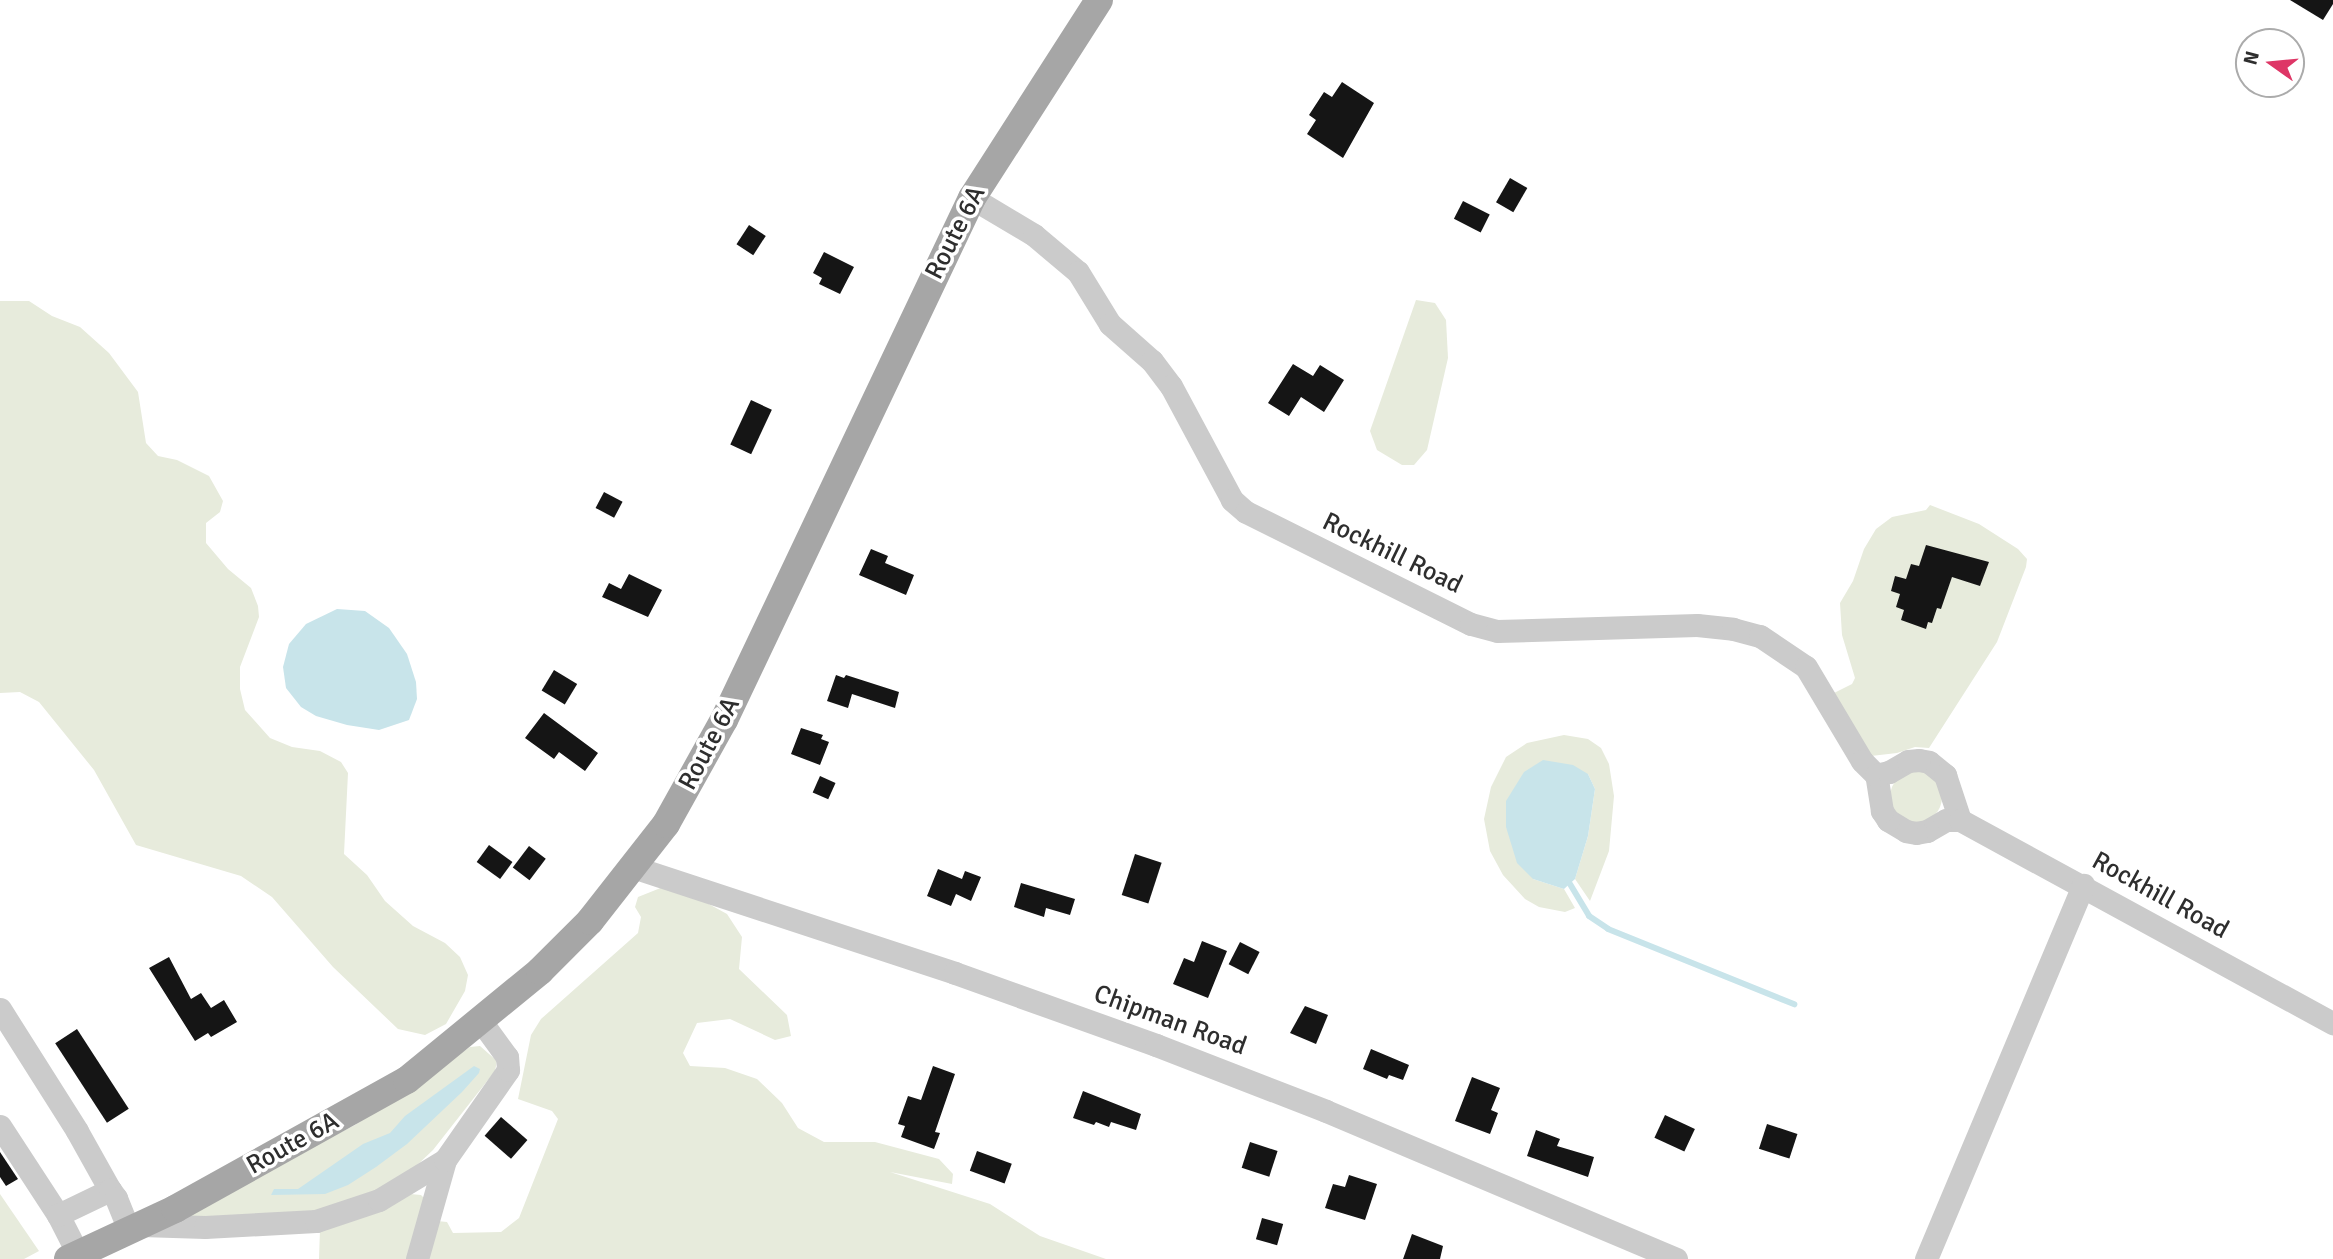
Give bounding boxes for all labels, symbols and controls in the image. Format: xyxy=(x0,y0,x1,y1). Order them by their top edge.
north arrow xyxy=(2235,28,2305,98)
text: N xyxy=(2238,49,2265,68)
street label: Route 6A xyxy=(919,181,993,285)
street label: Rockhill Road xyxy=(1317,507,1467,601)
street label: Route 6A xyxy=(673,692,747,796)
street label: Rockhill Road xyxy=(2086,846,2234,946)
street label: Chipman Road xyxy=(1089,979,1251,1063)
street label: Route 6A xyxy=(241,1106,345,1182)

